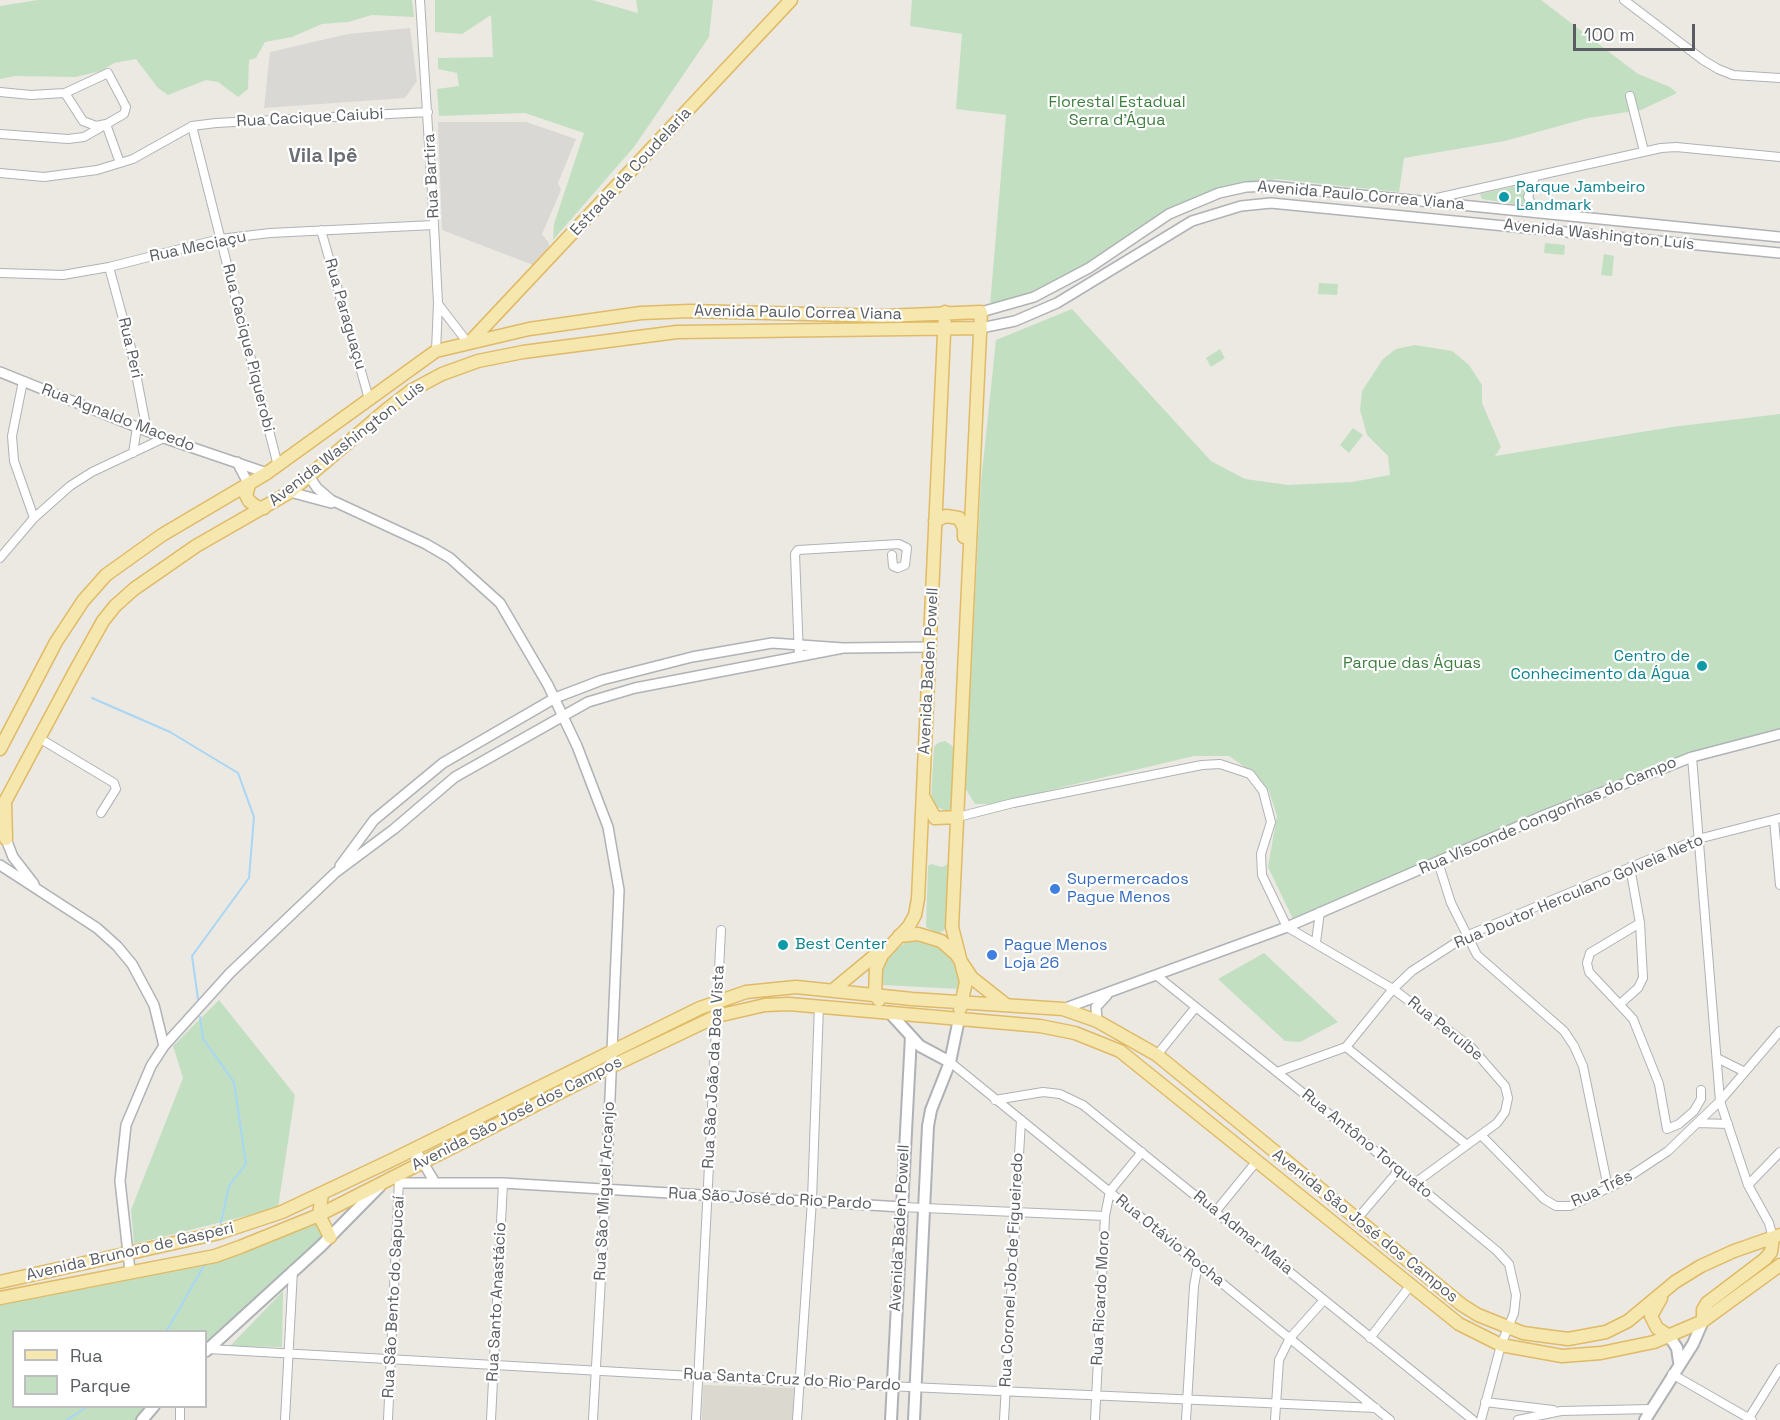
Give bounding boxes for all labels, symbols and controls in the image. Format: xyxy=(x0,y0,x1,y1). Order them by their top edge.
scale bar xyxy=(1576,12,1698,50)
text: 100 m xyxy=(1584,23,1635,46)
park label: Florestal Estadual Serra d'Água xyxy=(1048,93,1186,131)
street label: Estrada da Coudelaria xyxy=(566,104,696,240)
street label: Rua Cacique Caiubi xyxy=(236,105,384,131)
street label: Rua Bartira xyxy=(420,133,444,219)
district label: Vila Ipê xyxy=(288,145,358,169)
street label: Avenida Paulo Correa Viana xyxy=(1257,177,1465,215)
place label: Parque Jambeiro Landmark xyxy=(1516,178,1645,216)
marker: Parque Jambeiro Landmark xyxy=(1497,190,1511,204)
street label: Avenida Washington Luís xyxy=(1503,215,1695,255)
street label: Rua Meciaçu xyxy=(148,227,248,267)
street label: Rua Paraguaçu xyxy=(320,256,370,372)
street label: Rua Cacique Piquerobi xyxy=(218,262,278,434)
street label: Avenida Paulo Correa Viana xyxy=(694,302,902,324)
street label: Rua Peri xyxy=(114,316,146,380)
street label: Avenida Washington Luis xyxy=(266,377,428,511)
street label: Rua Agnaldo Macedo xyxy=(39,380,197,456)
street label: Avenida Baden Powell xyxy=(915,587,943,755)
place label: Centro de Conhecimento da Água xyxy=(1510,647,1690,685)
park label: Parque das Águas xyxy=(1343,654,1481,674)
marker: Centro de Conhecimento da Água xyxy=(1695,659,1709,673)
street label: Rua Visconde Congonhas do Campo xyxy=(1416,753,1680,879)
street label: Rua Doutor Herculano Golveia Neto xyxy=(1452,831,1706,953)
place label: Supermercados Pague Menos xyxy=(1067,870,1189,908)
marker: Supermercados Pague Menos xyxy=(1048,882,1062,896)
place label: Best Center xyxy=(795,935,887,955)
place label: Pague Menos Loja 26 xyxy=(1004,936,1108,974)
marker: Best Center xyxy=(776,938,790,952)
marker: Pague Menos Loja 26 xyxy=(985,948,999,962)
street label: Rua São João da Boa Vista xyxy=(699,965,729,1169)
street label: Rua Peruíbe xyxy=(1403,993,1487,1065)
street label: Avenida São José dos Campos xyxy=(409,1052,625,1176)
street label: Rua Antôno Torquato xyxy=(1298,1085,1436,1203)
street label: Rua São Miguel Arcanjo xyxy=(591,1101,619,1281)
street label: Avenida Baden Powell xyxy=(886,1144,914,1312)
street label: Avenida São José dos Campos xyxy=(1268,1145,1462,1307)
street label: Rua Coronel Job de Figueiredo xyxy=(996,1152,1028,1388)
street label: Rua Três xyxy=(1568,1167,1636,1211)
street label: Rua São José do Rio Pardo xyxy=(668,1184,872,1214)
street label: Rua Admar Maia xyxy=(1189,1187,1297,1279)
street label: Rua Otávio Rocha xyxy=(1111,1191,1229,1291)
street label: Rua São Bento do Sapucaí xyxy=(379,1195,409,1399)
street label: Avenida Brunoro de Gasperi xyxy=(24,1219,236,1285)
street label: Rua Santo Anastácio xyxy=(483,1222,511,1382)
street label: Rua Ricardo Moro xyxy=(1088,1230,1114,1366)
legend xyxy=(12,1330,207,1408)
text: Rua xyxy=(70,1344,103,1367)
street label: Rua Santa Cruz do Rio Pardo xyxy=(683,1365,901,1395)
text: Parque xyxy=(70,1374,131,1397)

